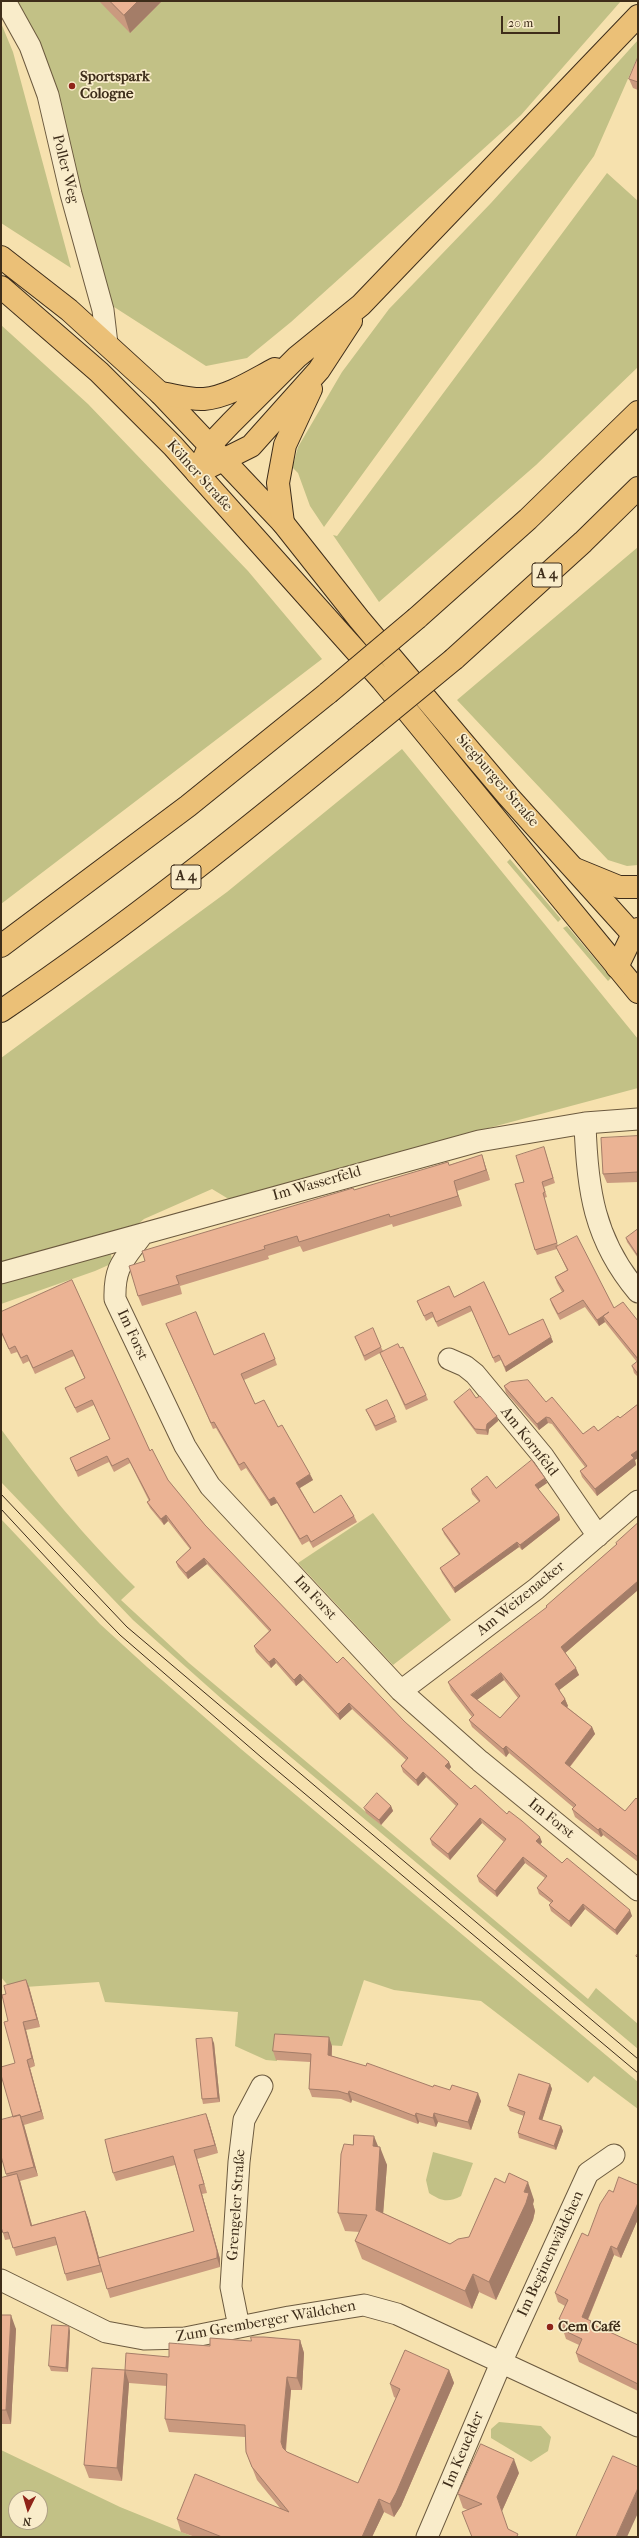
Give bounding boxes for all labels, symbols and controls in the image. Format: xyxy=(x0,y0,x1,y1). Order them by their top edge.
scale bar xyxy=(503,8,562,34)
text: 20 m xyxy=(508,16,533,30)
place label: Sportspark Cologne xyxy=(80,68,150,103)
marker: Sportspark Cologne xyxy=(67,81,77,91)
street label: Poller Weg xyxy=(48,133,82,205)
street label: Kölner Straße xyxy=(162,437,236,515)
road number: A 4 xyxy=(532,563,562,587)
street label: Siegburger Straße xyxy=(452,731,542,831)
road number: A 4 xyxy=(171,865,201,889)
street label: Im Wasserfeld xyxy=(271,1163,363,1205)
street label: Im Forst xyxy=(112,1307,152,1363)
street label: Am Kornfeld xyxy=(496,1404,562,1480)
street label: Am Weizenacker xyxy=(473,1558,569,1640)
street label: Im Forst xyxy=(290,1572,340,1624)
street label: Im Forst xyxy=(524,1795,578,1843)
street label: Grengeler Straße xyxy=(224,2149,250,2261)
street label: Im Beginenwäldchen xyxy=(514,2188,588,2320)
street label: Zum Gremberger Wäldchen xyxy=(175,2297,357,2347)
place label: Cem Café xyxy=(558,2318,620,2336)
marker: Cem Café xyxy=(545,2322,555,2332)
street label: Im Keuelder xyxy=(440,2409,488,2491)
north arrow xyxy=(8,2490,48,2530)
text: N xyxy=(22,2515,32,2528)

